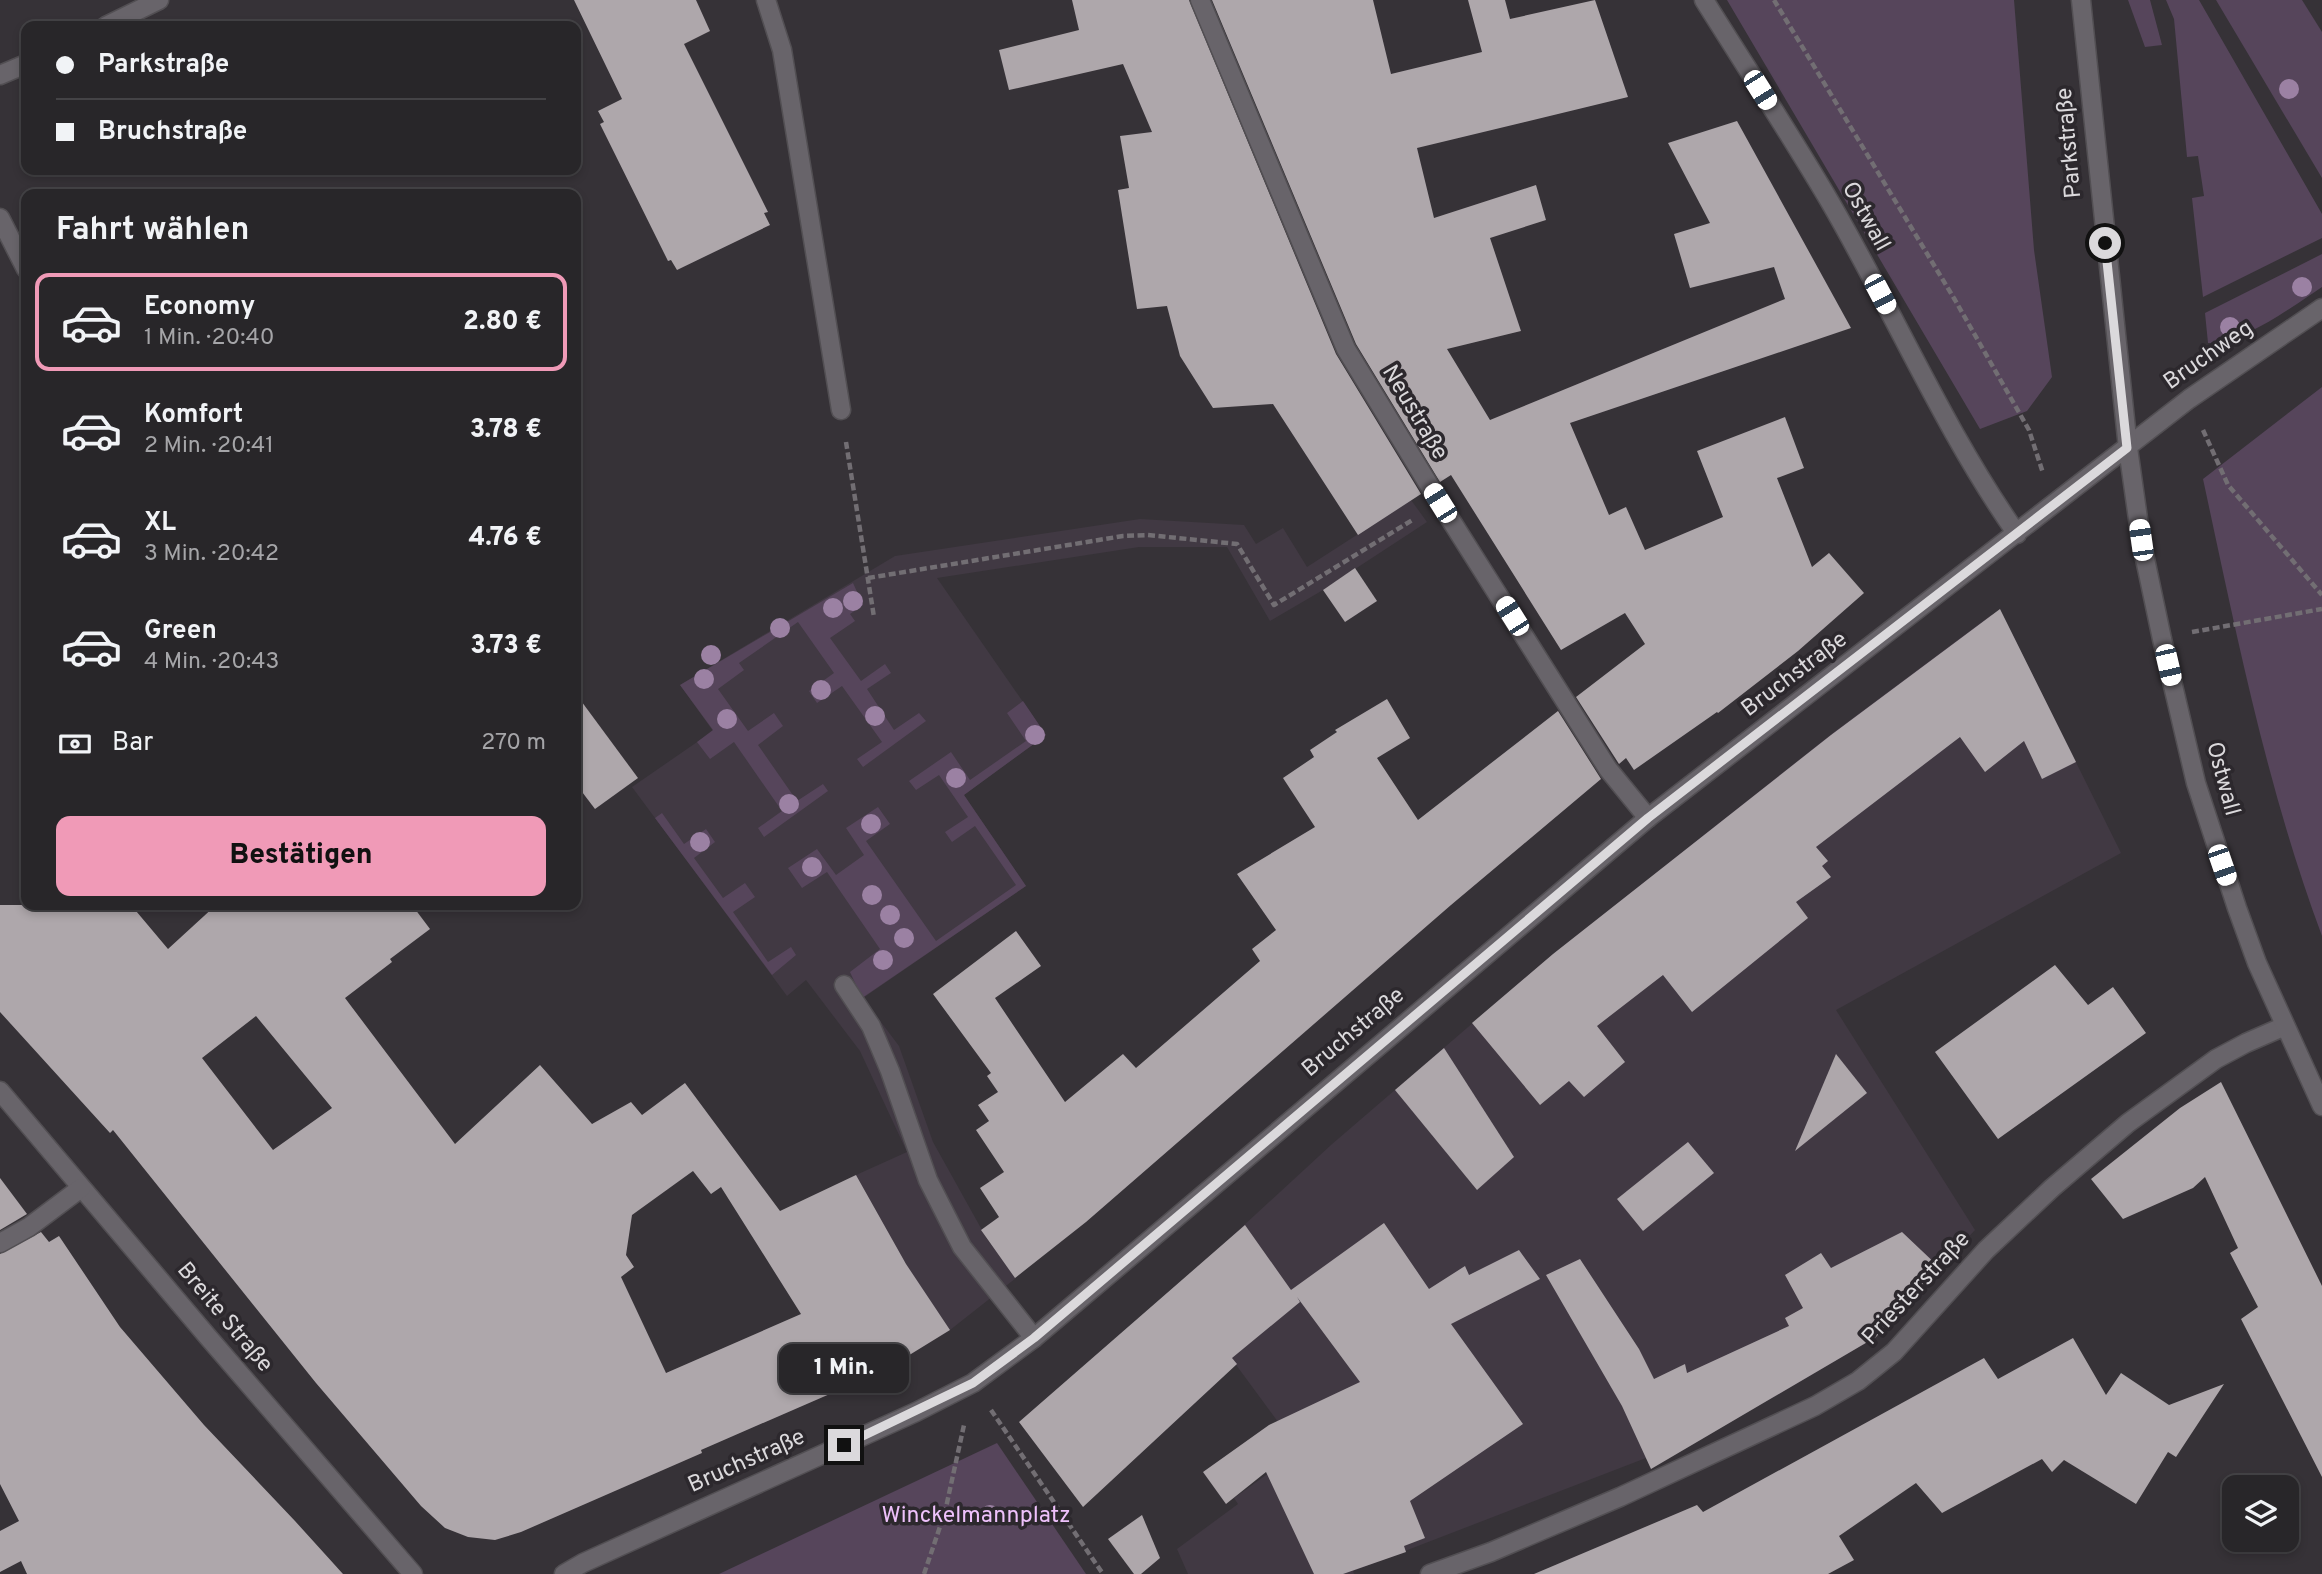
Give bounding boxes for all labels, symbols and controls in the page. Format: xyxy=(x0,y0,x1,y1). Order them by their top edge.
text: Parkstraße xyxy=(98,49,229,82)
car xyxy=(1740,67,1781,113)
street label: Parkstraße xyxy=(2051,86,2089,200)
text: Bruchstraße xyxy=(98,116,247,149)
street label: Ostwall xyxy=(1834,177,1896,257)
text: Fahrt wählen xyxy=(56,211,249,251)
route start xyxy=(2089,227,2121,259)
car xyxy=(1861,271,1900,317)
icon: car xyxy=(60,291,123,354)
text: Economy xyxy=(144,291,255,324)
text: 2.80 € xyxy=(463,306,542,339)
street label: Bruchweg xyxy=(2159,315,2259,397)
text: 1 Min. · 20:40 xyxy=(144,324,274,353)
street label: Neustraße xyxy=(1374,360,1454,466)
icon: car xyxy=(60,399,123,462)
text: Komfort xyxy=(144,399,243,432)
text: 3.78 € xyxy=(470,414,542,447)
text: 2 Min. · 20:41 xyxy=(144,432,274,461)
car xyxy=(1420,480,1461,526)
icon: car xyxy=(60,507,123,570)
text: XL xyxy=(144,507,176,540)
car xyxy=(2128,518,2155,562)
text: 4.76 € xyxy=(469,522,542,555)
text: 3 Min. · 20:42 xyxy=(144,540,279,569)
car xyxy=(1492,593,1533,639)
icon: car xyxy=(60,615,123,678)
text: Green xyxy=(144,615,217,648)
street label: Bruchstraße xyxy=(1736,626,1854,724)
text: 3.73 € xyxy=(470,630,542,663)
car xyxy=(2154,642,2183,688)
text: 4 Min. · 20:43 xyxy=(144,648,279,677)
icon: cash xyxy=(56,725,94,763)
text: Bar xyxy=(112,727,153,760)
text: 270 m xyxy=(481,729,546,758)
street label: Ostwall xyxy=(2198,739,2246,819)
button: Bestätigen xyxy=(56,816,546,896)
car xyxy=(2206,842,2239,888)
street label: Bruchstraße xyxy=(1297,982,1411,1084)
street label: Priesterstraße xyxy=(1857,1226,1977,1352)
street label: Breite Straße xyxy=(170,1257,278,1379)
callout: 1 Min. xyxy=(779,1344,909,1392)
text: 1 Min. xyxy=(814,1354,874,1383)
street label: Bruchstraße xyxy=(684,1423,810,1501)
route end xyxy=(828,1429,860,1461)
map controls xyxy=(2222,1475,2299,1552)
button: layers xyxy=(2222,1475,2299,1552)
park label: Winckelmannplatz xyxy=(881,1502,1071,1531)

